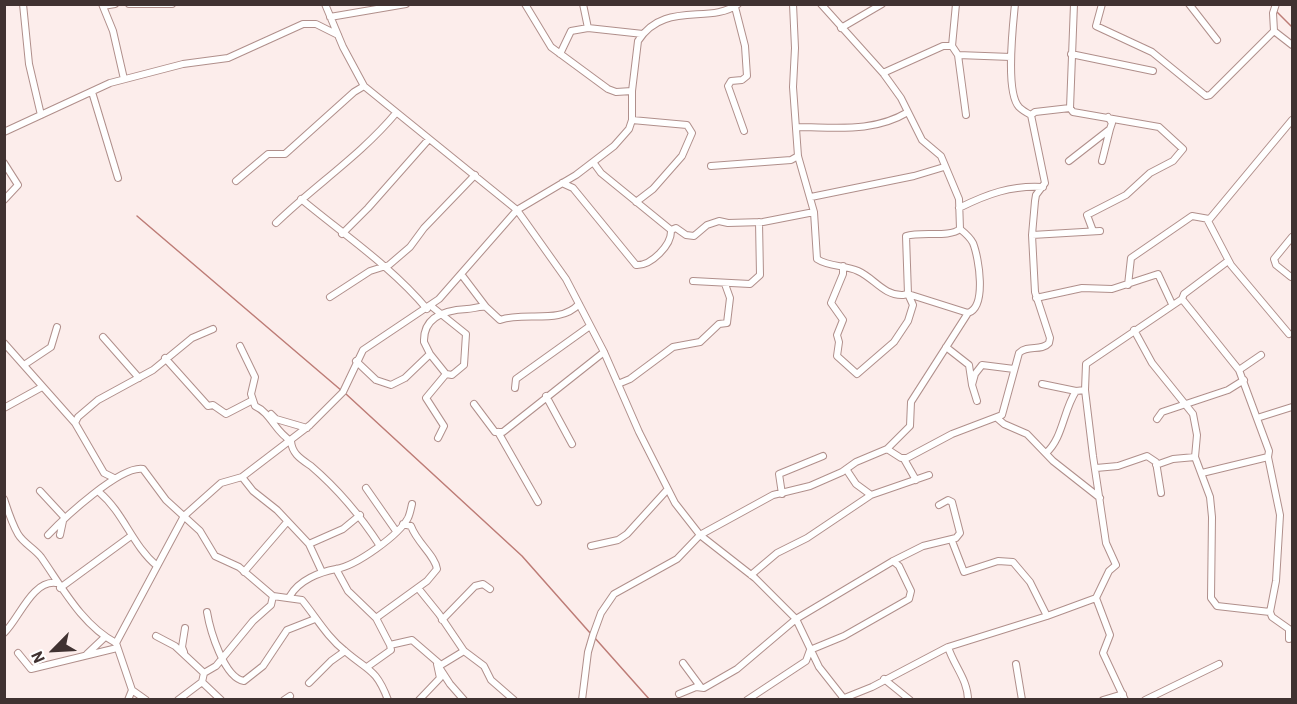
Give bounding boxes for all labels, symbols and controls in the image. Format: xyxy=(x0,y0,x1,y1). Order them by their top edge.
north arrow xyxy=(24,620,84,680)
text: N xyxy=(26,649,48,666)

